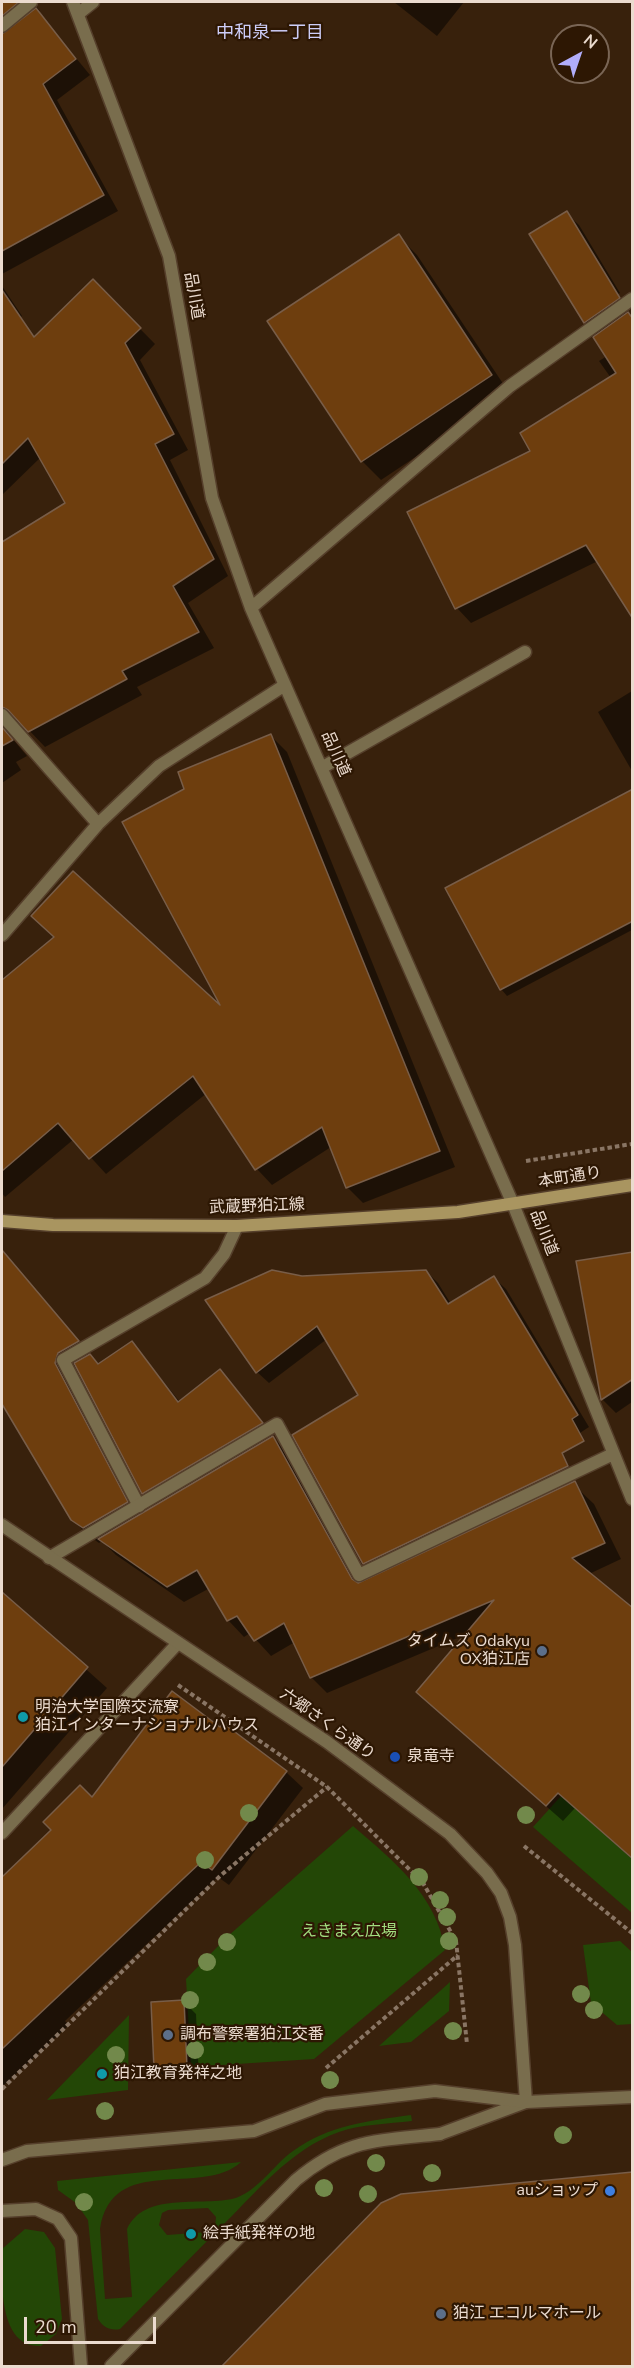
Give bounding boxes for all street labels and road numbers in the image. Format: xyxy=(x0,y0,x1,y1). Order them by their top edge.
street label: 品川道 xyxy=(179,271,207,321)
street label: 品川道 xyxy=(316,728,354,780)
street label: 本町通り xyxy=(537,1164,603,1192)
street label: 武蔵野狛江線 xyxy=(209,1196,305,1218)
street label: 品川道 xyxy=(525,1207,561,1259)
street label: 六郷さくら通り xyxy=(276,1685,378,1765)

